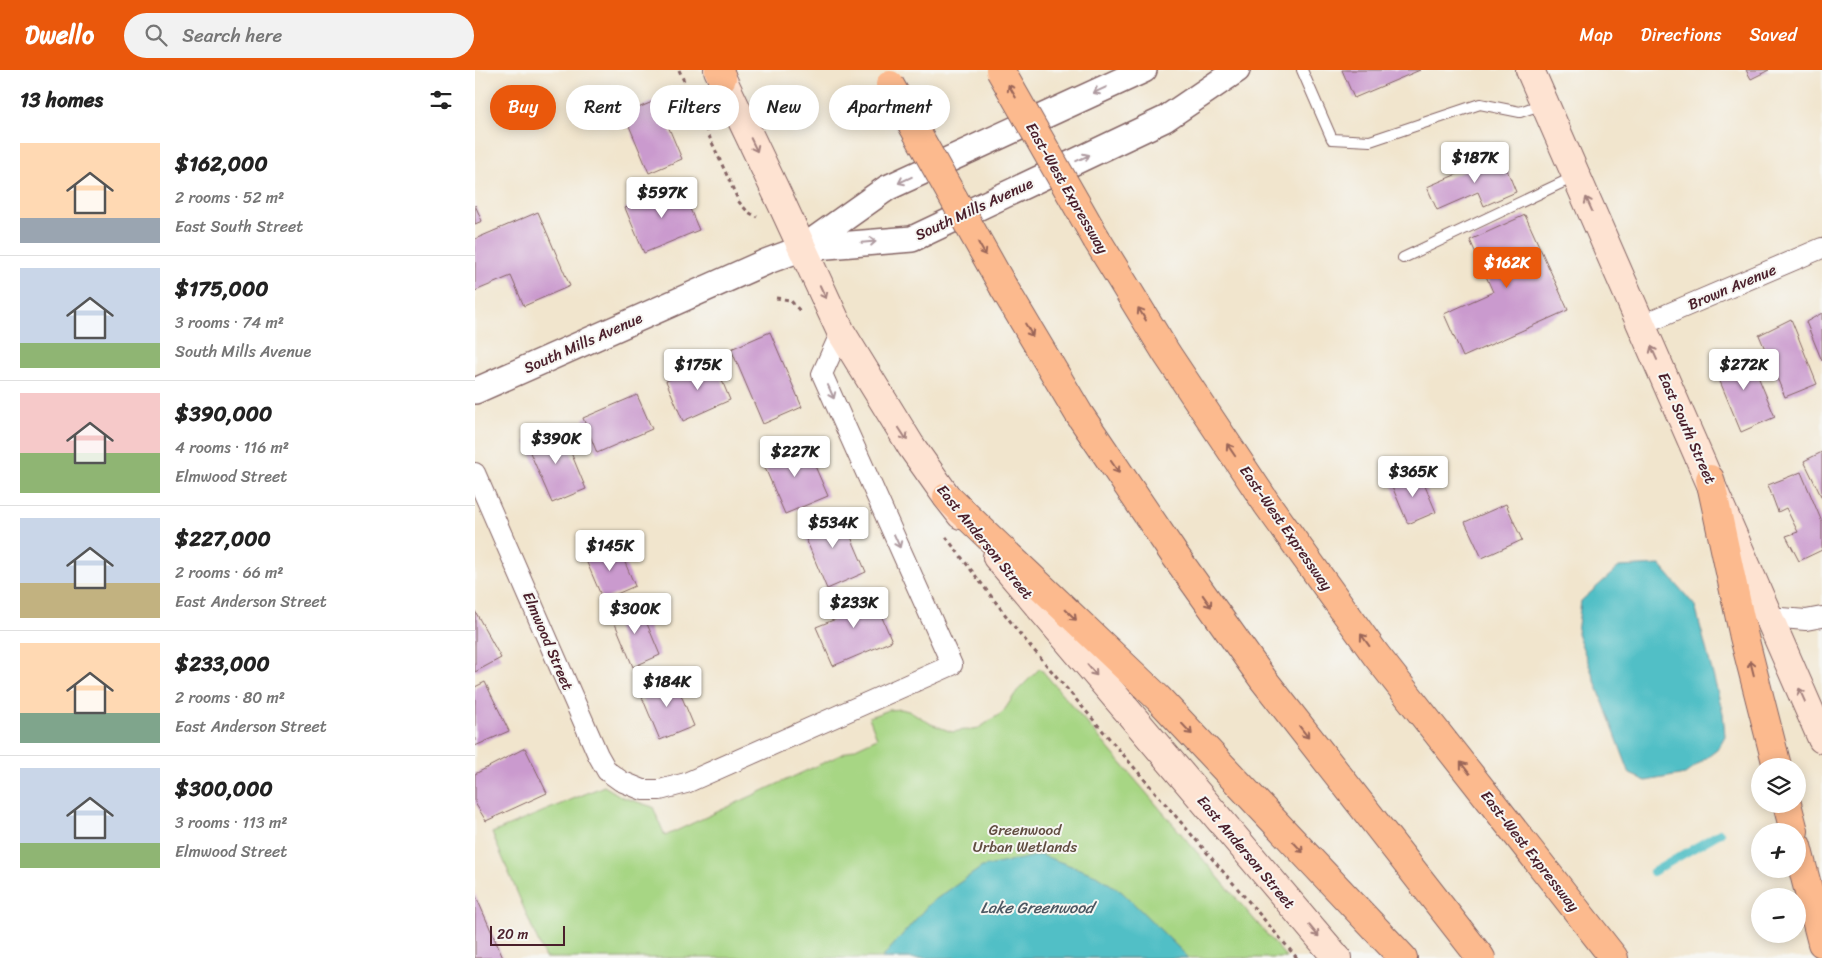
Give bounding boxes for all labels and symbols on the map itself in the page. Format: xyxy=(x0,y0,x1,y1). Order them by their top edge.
one-way arrow xyxy=(1007,84,1016,99)
one-way arrow xyxy=(1093,86,1108,95)
street label: East-West Expressway xyxy=(1019,117,1116,259)
one-way arrow xyxy=(749,138,759,153)
pin: $187K xyxy=(1440,142,1510,184)
one-way arrow xyxy=(1075,153,1090,162)
street label: South Mills Avenue xyxy=(911,170,1037,248)
pin: $597K xyxy=(627,176,697,219)
one-way arrow xyxy=(898,176,913,185)
one-way arrow xyxy=(1583,197,1593,212)
one-way arrow xyxy=(860,238,876,247)
one-way arrow xyxy=(978,242,988,256)
pin: $162K xyxy=(1472,246,1542,289)
street label: Brown Avenue xyxy=(1684,257,1781,317)
one-way arrow xyxy=(818,284,828,299)
street label: South Mills Avenue xyxy=(519,305,647,381)
one-way arrow xyxy=(1137,308,1147,322)
one-way arrow xyxy=(1025,322,1035,336)
one-way arrow xyxy=(1649,346,1658,361)
pin: $175K xyxy=(663,348,733,391)
pin: $272K xyxy=(1709,348,1779,391)
street label: East South Street xyxy=(1651,368,1723,489)
one-way arrow xyxy=(826,384,836,399)
pin: $390K xyxy=(521,422,591,465)
one-way arrow xyxy=(898,426,908,440)
pin: $227K xyxy=(760,436,830,478)
one-way arrow xyxy=(1226,443,1236,457)
pin: $365K xyxy=(1378,456,1448,498)
one-way arrow xyxy=(1110,460,1120,474)
street label: East-West Expressway xyxy=(1233,460,1339,597)
street label: East Anderson Street xyxy=(930,479,1040,606)
pin: $534K xyxy=(798,506,868,549)
pin: $145K xyxy=(575,530,645,572)
one-way arrow xyxy=(892,533,902,548)
pin: $233K xyxy=(819,586,889,629)
street label: Elmwood Street xyxy=(515,588,581,695)
pin: $300K xyxy=(600,592,670,635)
one-way arrow xyxy=(1202,594,1212,608)
one-way arrow xyxy=(1064,609,1077,621)
one-way arrow xyxy=(1360,633,1370,647)
one-way arrow xyxy=(1747,661,1756,677)
one-way arrow xyxy=(1086,663,1097,676)
pin: $184K xyxy=(632,666,702,708)
one-way arrow xyxy=(1797,688,1807,703)
one-way arrow xyxy=(1181,722,1193,735)
one-way arrow xyxy=(1299,725,1309,739)
one-way arrow xyxy=(1460,762,1471,775)
street label: East-West Expressway xyxy=(1474,784,1586,918)
street label: East Anderson Street xyxy=(1190,789,1302,915)
park label: Greenwood Urban Wetlands xyxy=(973,817,1077,860)
one-way arrow xyxy=(1292,841,1304,853)
water label: Lake Greenwood xyxy=(981,893,1098,922)
scale bar xyxy=(490,923,565,946)
one-way arrow xyxy=(1308,924,1320,937)

